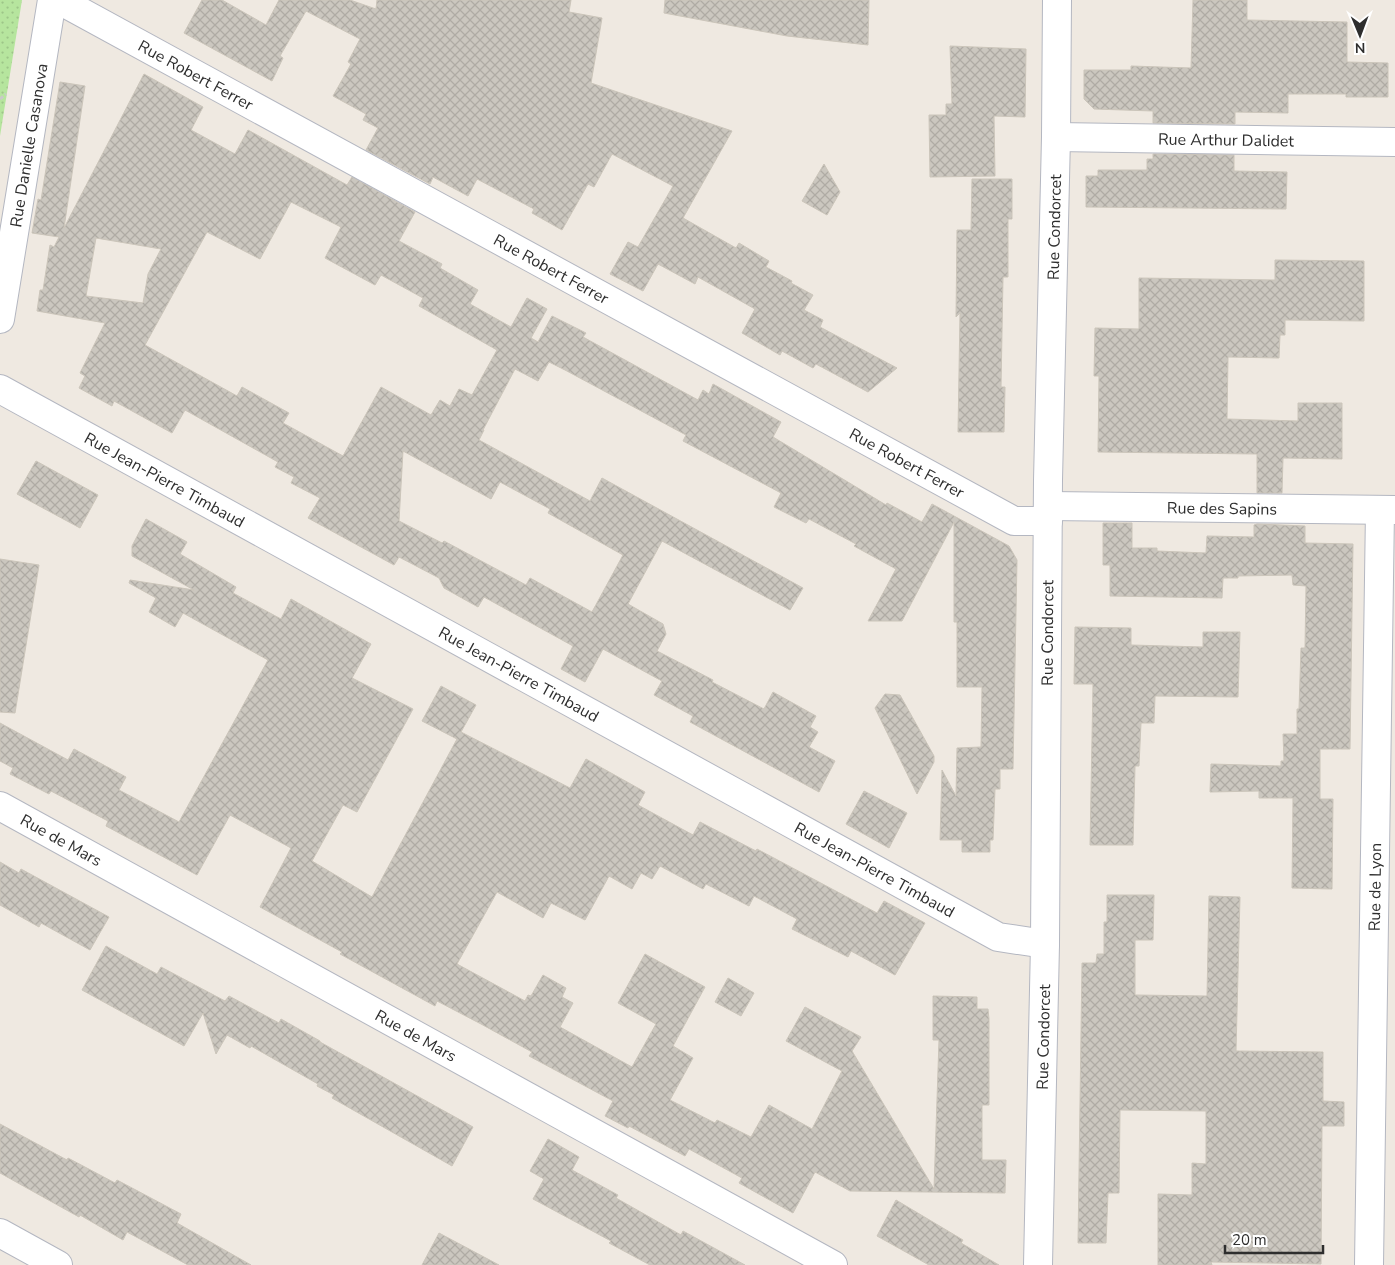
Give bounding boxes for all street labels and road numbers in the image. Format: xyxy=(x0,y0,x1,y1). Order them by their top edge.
street label: Rue Robert Ferrer xyxy=(134,35,257,116)
street label: Rue Danielle Casanova xyxy=(5,62,53,229)
street label: Rue Arthur Dalidet xyxy=(1158,129,1295,153)
street label: Rue Condorcet xyxy=(1043,174,1067,280)
street label: Rue Robert Ferrer xyxy=(489,229,613,310)
street label: Rue Robert Ferrer xyxy=(845,423,968,504)
street label: Rue Jean-Pierre Timbaud xyxy=(80,427,248,533)
street label: Rue des Sapins xyxy=(1167,497,1277,521)
street label: Rue Condorcet xyxy=(1037,580,1059,686)
street label: Rue Jean-Pierre Timbaud xyxy=(434,622,603,728)
street label: Rue de Mars xyxy=(16,809,105,872)
street label: Rue Jean-Pierre Timbaud xyxy=(790,817,958,923)
street label: Rue de Lyon xyxy=(1364,843,1387,931)
street label: Rue Condorcet xyxy=(1032,984,1056,1090)
street label: Rue de Mars xyxy=(371,1005,460,1067)

